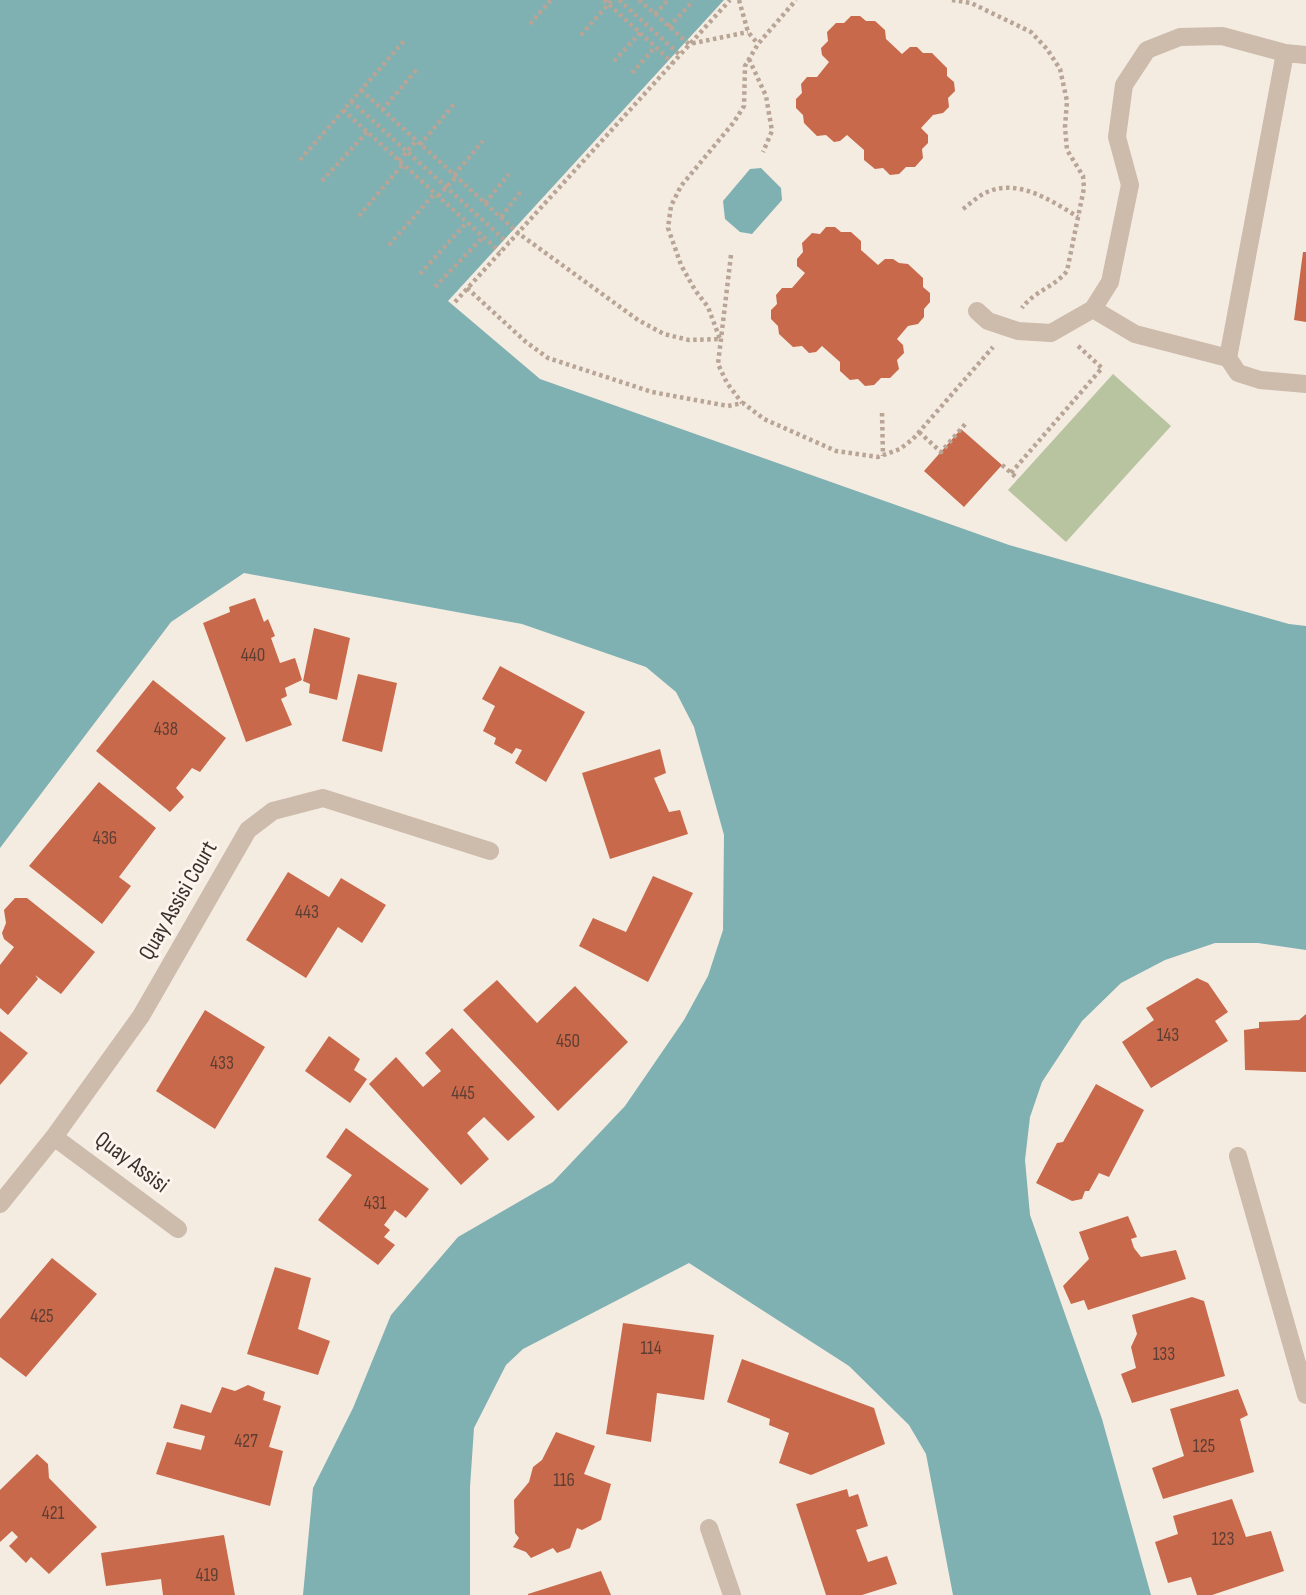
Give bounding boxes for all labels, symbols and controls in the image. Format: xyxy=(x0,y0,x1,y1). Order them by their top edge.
house number: 440 xyxy=(241,645,265,667)
house number: 438 xyxy=(154,719,178,741)
house number: 436 xyxy=(93,828,117,850)
street label: Quay Assisi Court xyxy=(134,837,224,965)
house number: 443 xyxy=(295,902,319,924)
house number: 143 xyxy=(1157,1025,1179,1047)
house number: 450 xyxy=(556,1031,580,1053)
house number: 433 xyxy=(210,1053,234,1075)
house number: 445 xyxy=(451,1083,475,1105)
street label: Quay Assisi xyxy=(89,1126,173,1200)
house number: 431 xyxy=(364,1193,386,1215)
house number: 425 xyxy=(30,1306,54,1328)
house number: 114 xyxy=(640,1338,662,1360)
house number: 133 xyxy=(1153,1344,1175,1366)
house number: 427 xyxy=(234,1431,258,1453)
house number: 125 xyxy=(1193,1436,1215,1458)
house number: 116 xyxy=(553,1470,575,1492)
house number: 421 xyxy=(42,1503,64,1525)
house number: 123 xyxy=(1212,1529,1234,1551)
house number: 419 xyxy=(195,1565,219,1587)

